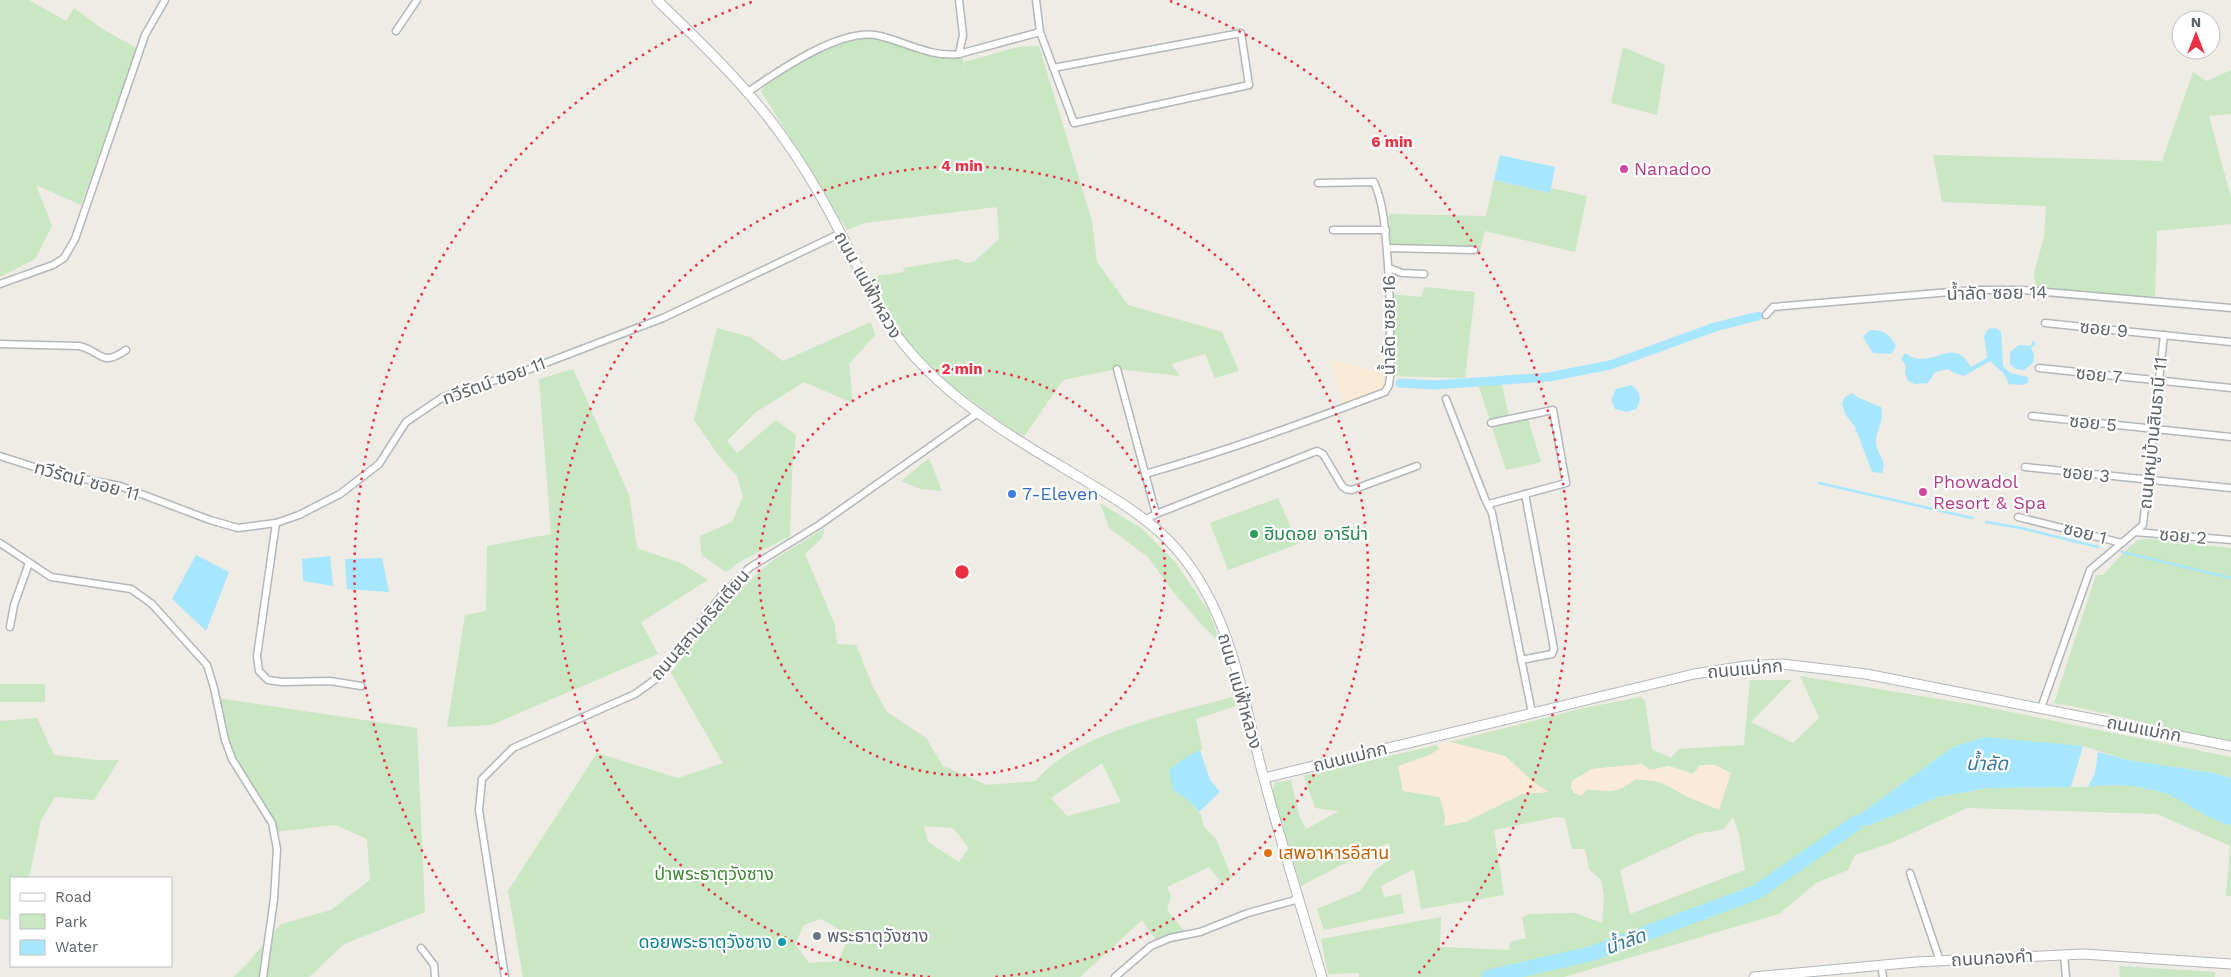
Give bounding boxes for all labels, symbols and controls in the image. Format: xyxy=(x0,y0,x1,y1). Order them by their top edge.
north arrow xyxy=(2171,10,2221,60)
text: N xyxy=(2191,14,2201,30)
text: 6 min xyxy=(1371,133,1413,151)
text: 4 min xyxy=(941,157,983,175)
place label: Nanadoo xyxy=(1634,158,1712,179)
marker: Nanadoo xyxy=(1618,163,1630,175)
street label: ถนน แม่ฟ้าหลวง xyxy=(830,228,907,342)
street label: น้ำลัด ซอย 16 xyxy=(1376,275,1399,375)
street label: น้ำลัด ซอย 14 xyxy=(1946,279,2048,304)
street label: ซอย 9 xyxy=(2079,316,2129,341)
street label: ทวีรัตน์ ซอย 11 xyxy=(439,352,548,409)
street label: ถนนหมู่บ้านสินธานี 11 xyxy=(2134,356,2173,510)
text: 2 min xyxy=(941,360,983,378)
street label: ซอย 7 xyxy=(2075,362,2123,387)
street label: ซอย 5 xyxy=(2068,410,2118,435)
street label: ทวีรัตน์ ซอย 11 xyxy=(32,456,142,505)
street label: ซอย 3 xyxy=(2061,461,2111,486)
place label: Phowadol Resort & Spa xyxy=(1933,471,2046,513)
place label: 7-Eleven xyxy=(1022,483,1098,504)
marker: Phowadol Resort & Spa xyxy=(1917,486,1929,498)
marker: 7-Eleven xyxy=(1006,488,1018,500)
street label: ซอย 1 xyxy=(2061,517,2109,548)
place label: ฮิมดอย อารีน่า xyxy=(1264,523,1368,544)
street label: ซอย 2 xyxy=(2158,523,2208,548)
marker: ฮิมดอย อารีน่า xyxy=(1248,528,1260,540)
centre of rings xyxy=(953,563,971,581)
street label: ถนนสุสานคริสเตียน xyxy=(646,565,754,685)
street label: ถนน แม่ฟ้าหลวง xyxy=(1214,631,1267,751)
street label: ถนนแม่กก xyxy=(1706,655,1784,682)
street label: ถนนแม่กก xyxy=(2105,711,2183,746)
street label: ถนนแม่กก xyxy=(1311,737,1389,776)
water label: น้ำลัด xyxy=(1966,750,2009,775)
place label: เสพอาหารอีสาน xyxy=(1278,842,1389,863)
marker: เสพอาหารอีสาน xyxy=(1262,847,1274,859)
park label: ป่าพระธาตุวังซาง xyxy=(654,863,774,885)
legend xyxy=(10,877,172,967)
text: Road xyxy=(55,888,92,906)
text: Park xyxy=(55,913,88,931)
water label: น้ำลัด xyxy=(1601,921,1650,959)
place label: พระธาตุวังซาง xyxy=(827,925,928,947)
marker: พระธาตุวังซาง xyxy=(811,930,823,942)
place label: ดอยพระธาตุวังซาง xyxy=(638,931,772,953)
marker: ดอยพระธาตุวังซาง xyxy=(776,936,788,948)
text: Water xyxy=(55,938,98,956)
street label: ถนนกองคำ xyxy=(1950,945,2033,970)

